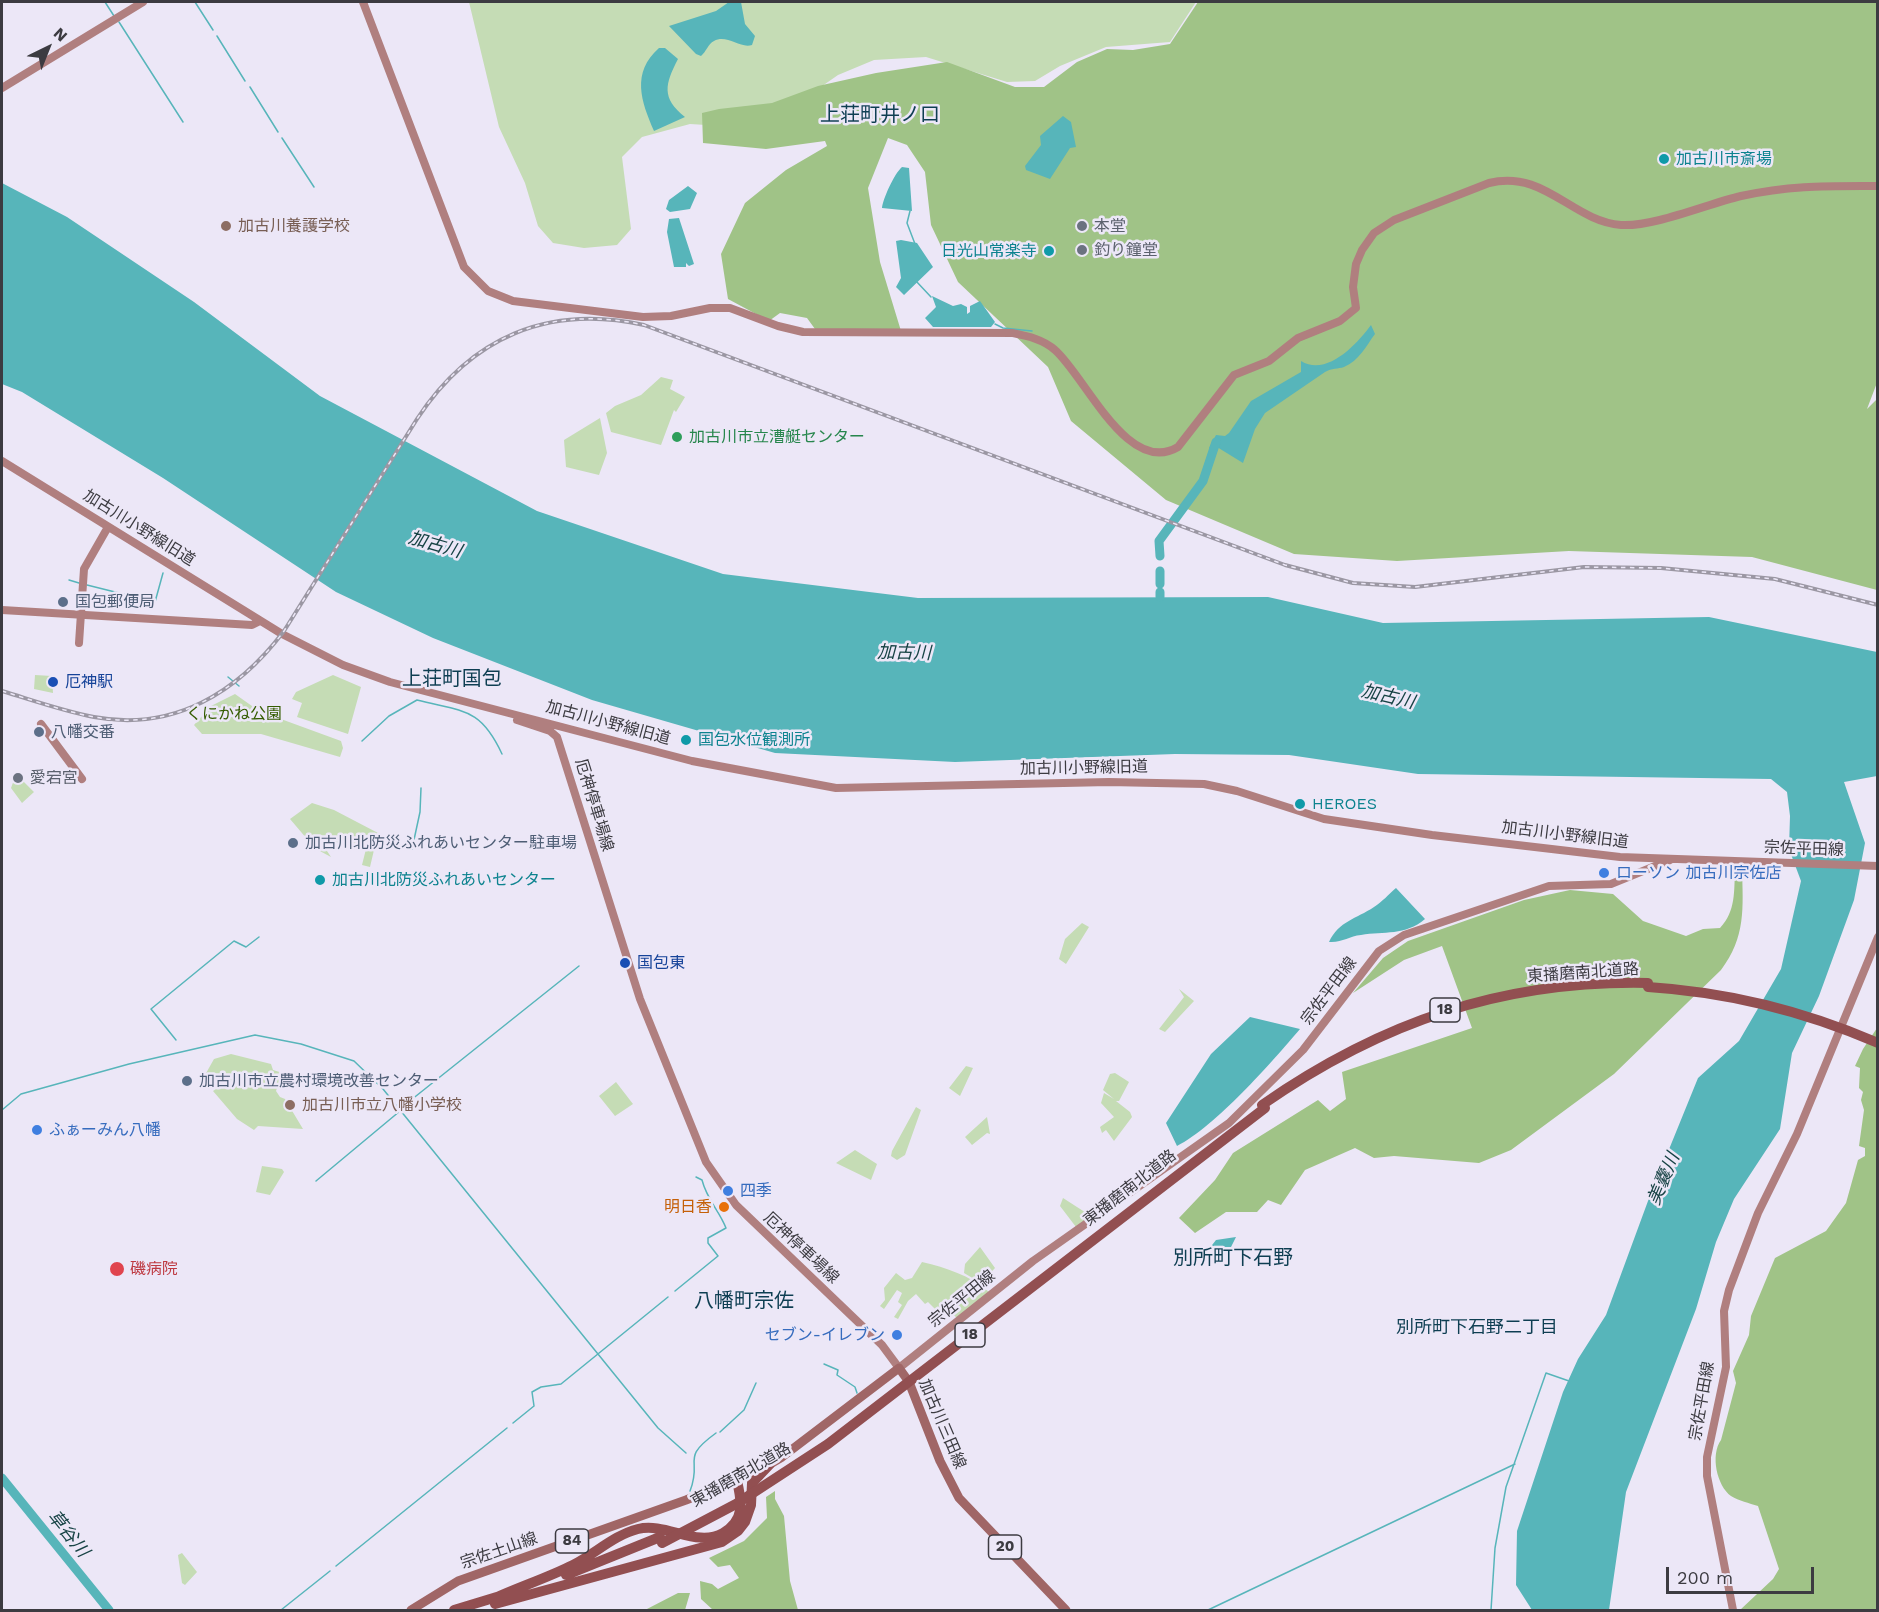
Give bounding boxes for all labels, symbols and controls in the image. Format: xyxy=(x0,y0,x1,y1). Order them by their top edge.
north arrow xyxy=(18,18,78,78)
text: N xyxy=(50,23,71,45)
district label: 上荘町井ノ口 xyxy=(820,103,940,127)
place label: 加古川市斎場 xyxy=(1676,149,1772,169)
marker: 加古川市斎場 xyxy=(1657,152,1671,166)
place label: 加古川養護学校 xyxy=(238,216,350,236)
place label: 本堂 xyxy=(1094,216,1126,236)
marker: 加古川養護学校 xyxy=(219,219,233,233)
marker: 本堂 xyxy=(1075,219,1089,233)
place label: 釣り鐘堂 xyxy=(1094,240,1158,260)
place label: 日光山常楽寺 xyxy=(941,241,1037,261)
marker: 釣り鐘堂 xyxy=(1075,243,1089,257)
marker: 日光山常楽寺 xyxy=(1042,244,1056,258)
place label: 加古川市立漕艇センター xyxy=(689,427,865,447)
marker: 加古川市立漕艇センター xyxy=(670,430,684,444)
street label: 加古川小野線旧道 xyxy=(80,486,198,570)
water label: 加古川 xyxy=(406,527,464,563)
place label: 国包郵便局 xyxy=(75,592,155,612)
marker: 国包郵便局 xyxy=(56,595,70,609)
water label: 加古川 xyxy=(877,642,931,664)
district label: 上荘町国包 xyxy=(402,667,502,691)
place label: 厄神駅 xyxy=(65,672,113,692)
marker: 厄神駅 xyxy=(46,675,60,689)
water label: 加古川 xyxy=(1359,680,1417,714)
street label: 加古川小野線旧道 xyxy=(544,697,672,749)
park label: くにかね公園 xyxy=(186,704,282,724)
place label: 八幡交番 xyxy=(51,722,115,742)
marker: 八幡交番 xyxy=(32,725,46,739)
place label: 国包水位観測所 xyxy=(698,730,810,750)
marker: 国包水位観測所 xyxy=(679,733,693,747)
street label: 厄神停車場線 xyxy=(571,756,617,854)
street label: 加古川小野線旧道 xyxy=(1020,757,1148,779)
place label: 愛宕宮 xyxy=(30,768,78,788)
marker: 愛宕宮 xyxy=(11,771,25,785)
place label: HEROES xyxy=(1312,794,1377,814)
marker: HEROES xyxy=(1293,797,1307,811)
street label: 加古川小野線旧道 xyxy=(1500,818,1630,852)
place label: 加古川北防災ふれあいセンター駐車場 xyxy=(305,833,577,853)
marker: 加古川北防災ふれあいセンター駐車場 xyxy=(286,836,300,850)
street label: 宗佐平田線 xyxy=(1764,838,1844,860)
place label: ローソン 加古川宗佐店 xyxy=(1616,863,1781,883)
marker: ローソン 加古川宗佐店 xyxy=(1597,866,1611,880)
place label: 加古川北防災ふれあいセンター xyxy=(332,870,556,890)
marker: 加古川北防災ふれあいセンター xyxy=(313,873,327,887)
place label: 国包東 xyxy=(637,953,685,973)
street label: 宗佐平田線 xyxy=(1297,953,1361,1029)
marker: 国包東 xyxy=(618,956,632,970)
street label: 東播磨南北道路 xyxy=(1526,960,1640,986)
road number: 18 xyxy=(1430,998,1460,1022)
place label: 加古川市立農村環境改善センター xyxy=(199,1071,439,1091)
marker: 加古川市立農村環境改善センター xyxy=(180,1074,194,1088)
place label: 加古川市立八幡小学校 xyxy=(302,1095,462,1115)
marker: 加古川市立八幡小学校 xyxy=(283,1098,297,1112)
place label: ふぁーみん八幡 xyxy=(49,1120,161,1140)
marker: ふぁーみん八幡 xyxy=(30,1123,44,1137)
street label: 東播磨南北道路 xyxy=(1080,1146,1180,1230)
water label: 美嚢川 xyxy=(1644,1150,1684,1208)
place label: 四季 xyxy=(740,1181,772,1201)
marker: 四季 xyxy=(721,1184,735,1198)
place label: 明日香 xyxy=(664,1197,712,1217)
marker: 明日香 xyxy=(717,1200,731,1214)
street label: 厄神停車場線 xyxy=(759,1208,843,1288)
district label: 別所町下石野 xyxy=(1173,1246,1293,1270)
place label: 磯病院 xyxy=(130,1259,178,1279)
marker: 磯病院 xyxy=(108,1260,126,1278)
street label: 宗佐平田線 xyxy=(925,1266,999,1332)
district label: 八幡町宗佐 xyxy=(694,1289,794,1313)
district label: 別所町下石野二丁目 xyxy=(1396,1317,1558,1339)
road number: 18 xyxy=(955,1323,985,1347)
place label: セブン-イレブン xyxy=(765,1325,885,1345)
marker: セブン-イレブン xyxy=(890,1328,904,1342)
street label: 宗佐平田線 xyxy=(1686,1360,1718,1442)
street label: 加古川三田線 xyxy=(914,1376,970,1472)
street label: 東播磨南北道路 xyxy=(688,1439,794,1511)
water label: 草谷川 xyxy=(43,1506,93,1562)
street label: 宗佐土山線 xyxy=(458,1529,540,1573)
road number: 84 xyxy=(556,1529,588,1553)
road number: 20 xyxy=(988,1535,1022,1559)
scale bar xyxy=(1669,1555,1818,1593)
text: 200 m xyxy=(1677,1567,1733,1588)

